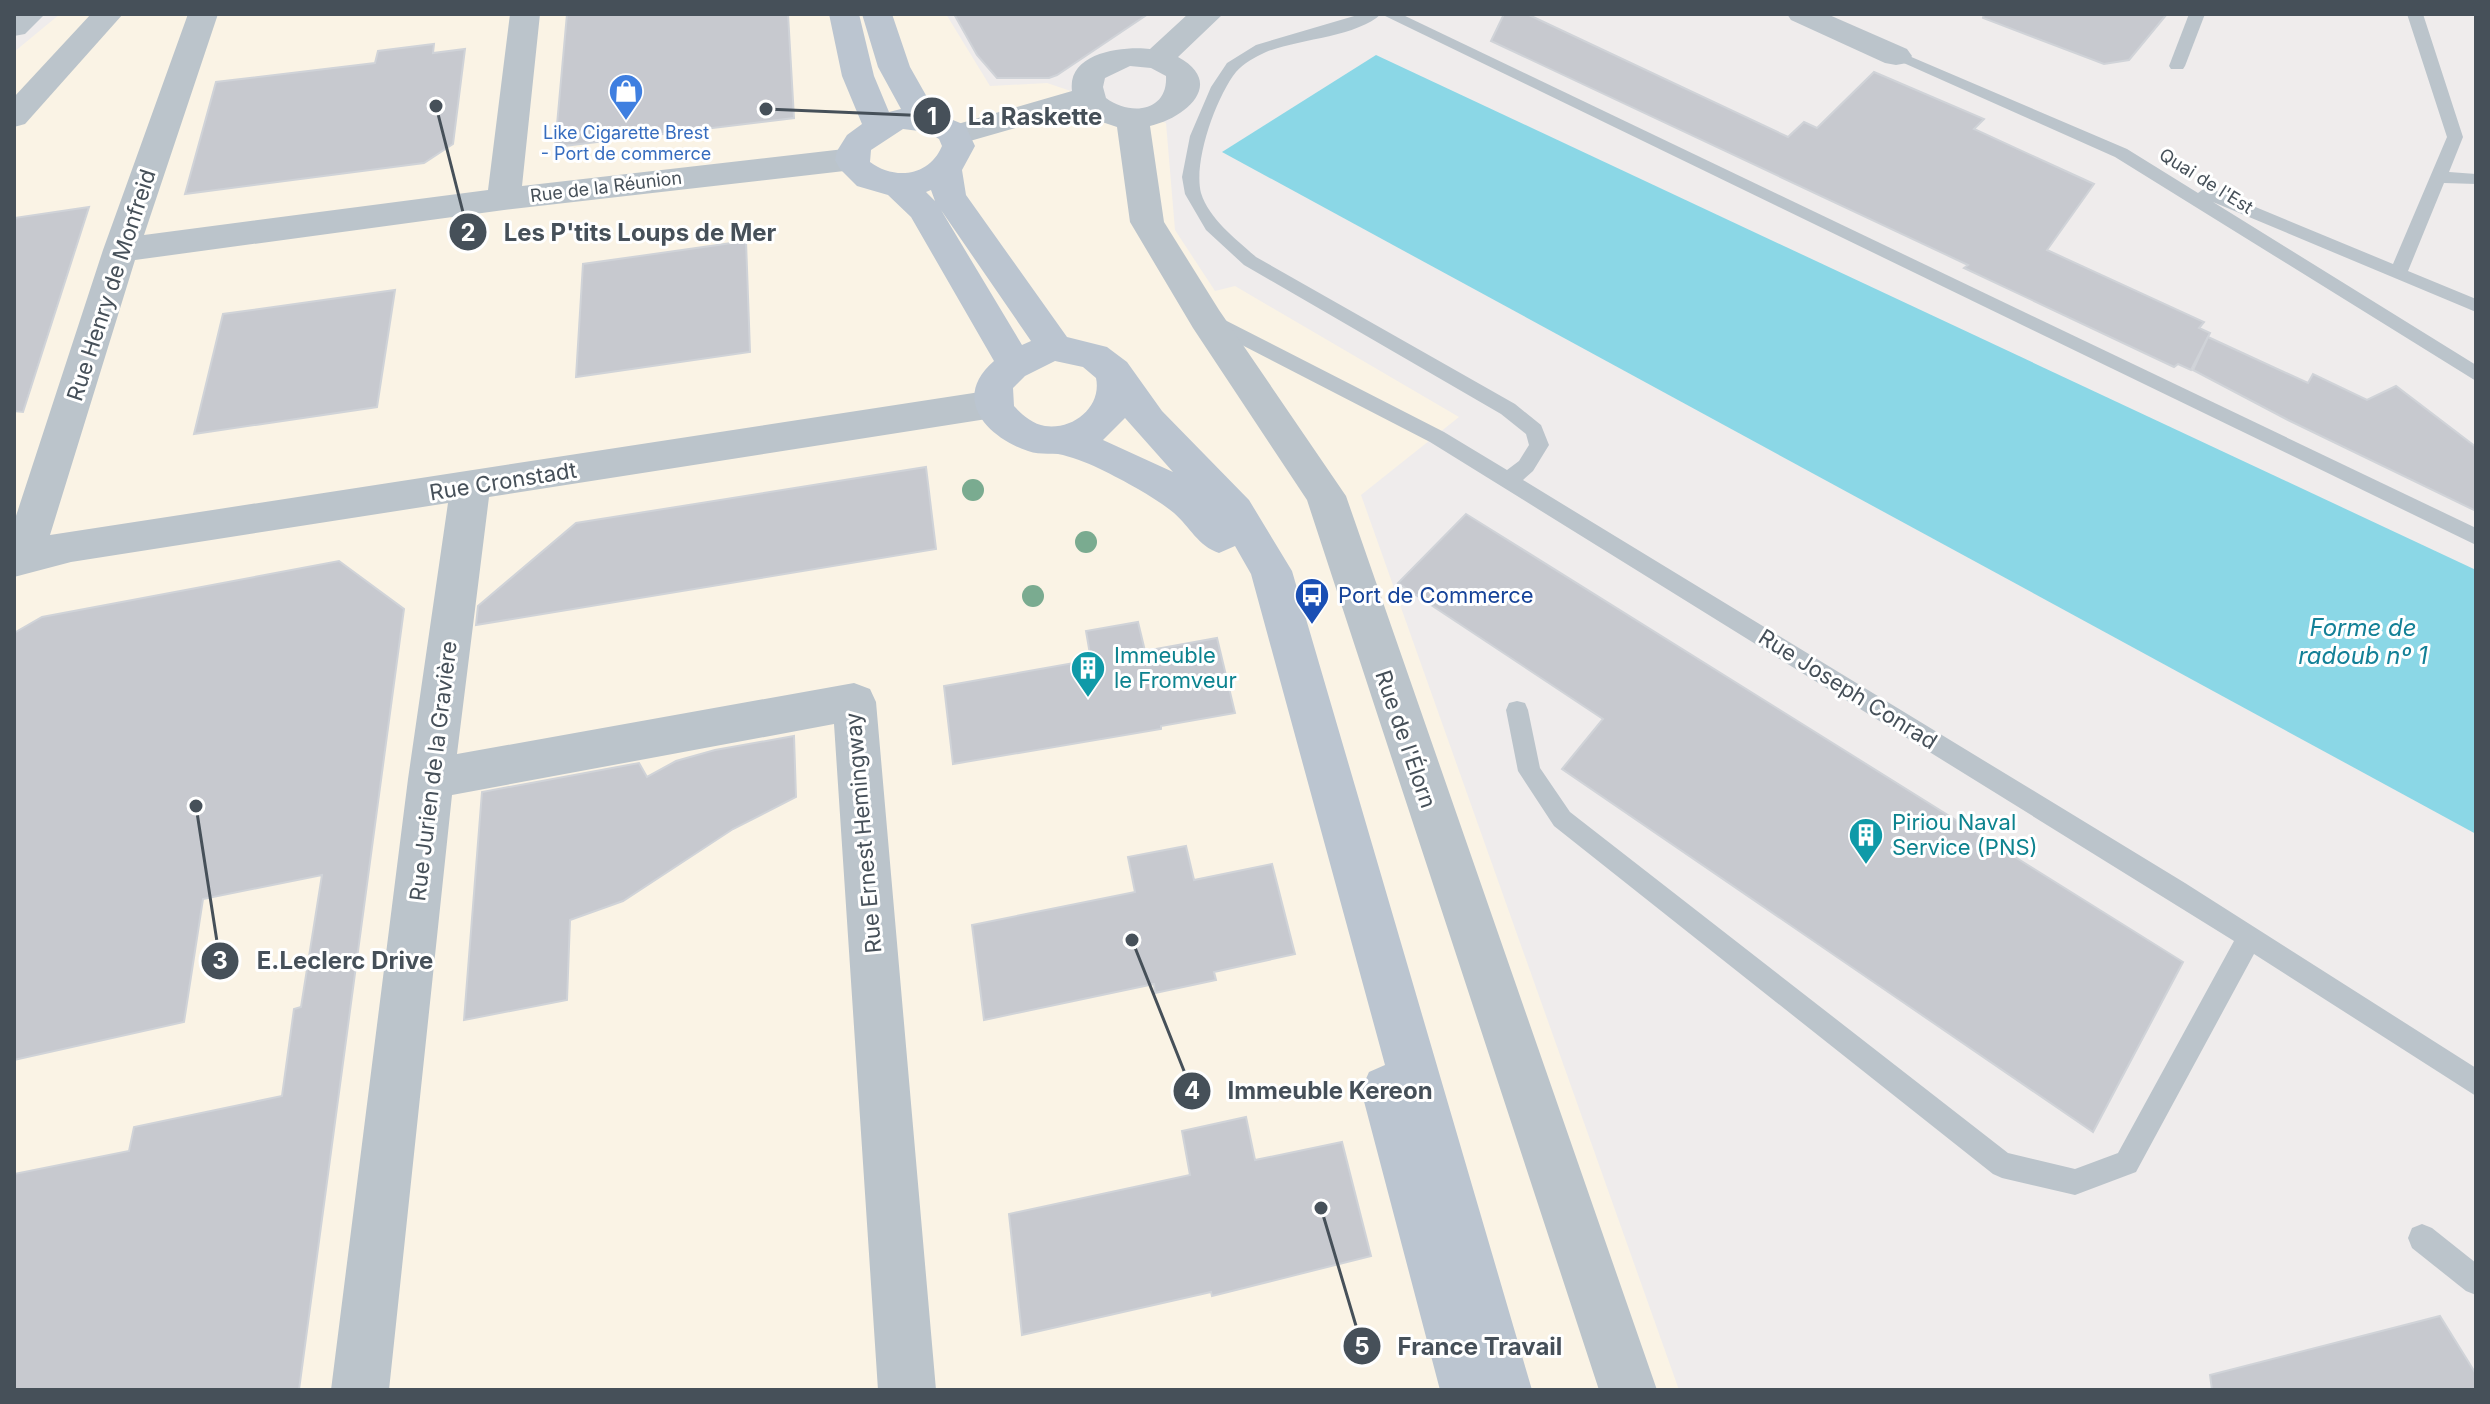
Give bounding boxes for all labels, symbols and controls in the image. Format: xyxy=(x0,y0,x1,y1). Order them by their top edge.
shop icon: Like Cigarette Brest - Port de commerce xyxy=(607,72,645,122)
callout: La Raskette xyxy=(912,92,1119,140)
text: 1 xyxy=(927,102,937,131)
text: La Raskette xyxy=(968,102,1102,131)
place label: Like Cigarette Brest - Port de commerce xyxy=(541,122,711,164)
street label: Quai de l'Est xyxy=(2156,143,2257,218)
street label: Rue Henry de Monfreid xyxy=(61,166,161,404)
street label: Rue de la Réunion xyxy=(529,167,683,206)
callout: Les P'tits Loups de Mer xyxy=(448,208,793,256)
text: 2 xyxy=(460,218,476,247)
text: Les P'tits Loups de Mer xyxy=(504,218,777,247)
street label: Rue Cronstadt xyxy=(428,457,578,505)
bus stop icon: Port de Commerce xyxy=(1293,576,1331,626)
place label: Port de Commerce xyxy=(1338,582,1534,608)
water label: Forme de radoub nº 1 xyxy=(2298,613,2428,670)
street label: Rue Joseph Conrad xyxy=(1754,624,1942,754)
street label: Rue Jurien de la Gravière xyxy=(404,639,462,903)
place label: Immeuble le Fromveur xyxy=(1114,642,1237,693)
building icon: Immeuble le Fromveur xyxy=(1069,649,1107,699)
street label: Rue de l'Élorn xyxy=(1370,667,1442,811)
street label: Rue Ernest Hemingway xyxy=(840,712,886,954)
place label: Piriou Naval Service (PNS) xyxy=(1892,809,2038,860)
building icon: Piriou Naval Service (PNS) xyxy=(1847,816,1885,866)
callout: E.Leclerc Drive xyxy=(200,937,449,985)
text: 3 xyxy=(212,946,228,975)
text: E.Leclerc Drive xyxy=(257,946,433,975)
callout: Immeuble Kereon xyxy=(1172,1067,1449,1115)
text: 4 xyxy=(1184,1076,1200,1105)
text: Immeuble Kereon xyxy=(1227,1076,1433,1105)
callout: France Travail xyxy=(1342,1322,1579,1370)
text: 5 xyxy=(1354,1332,1370,1361)
text: France Travail xyxy=(1398,1332,1562,1361)

